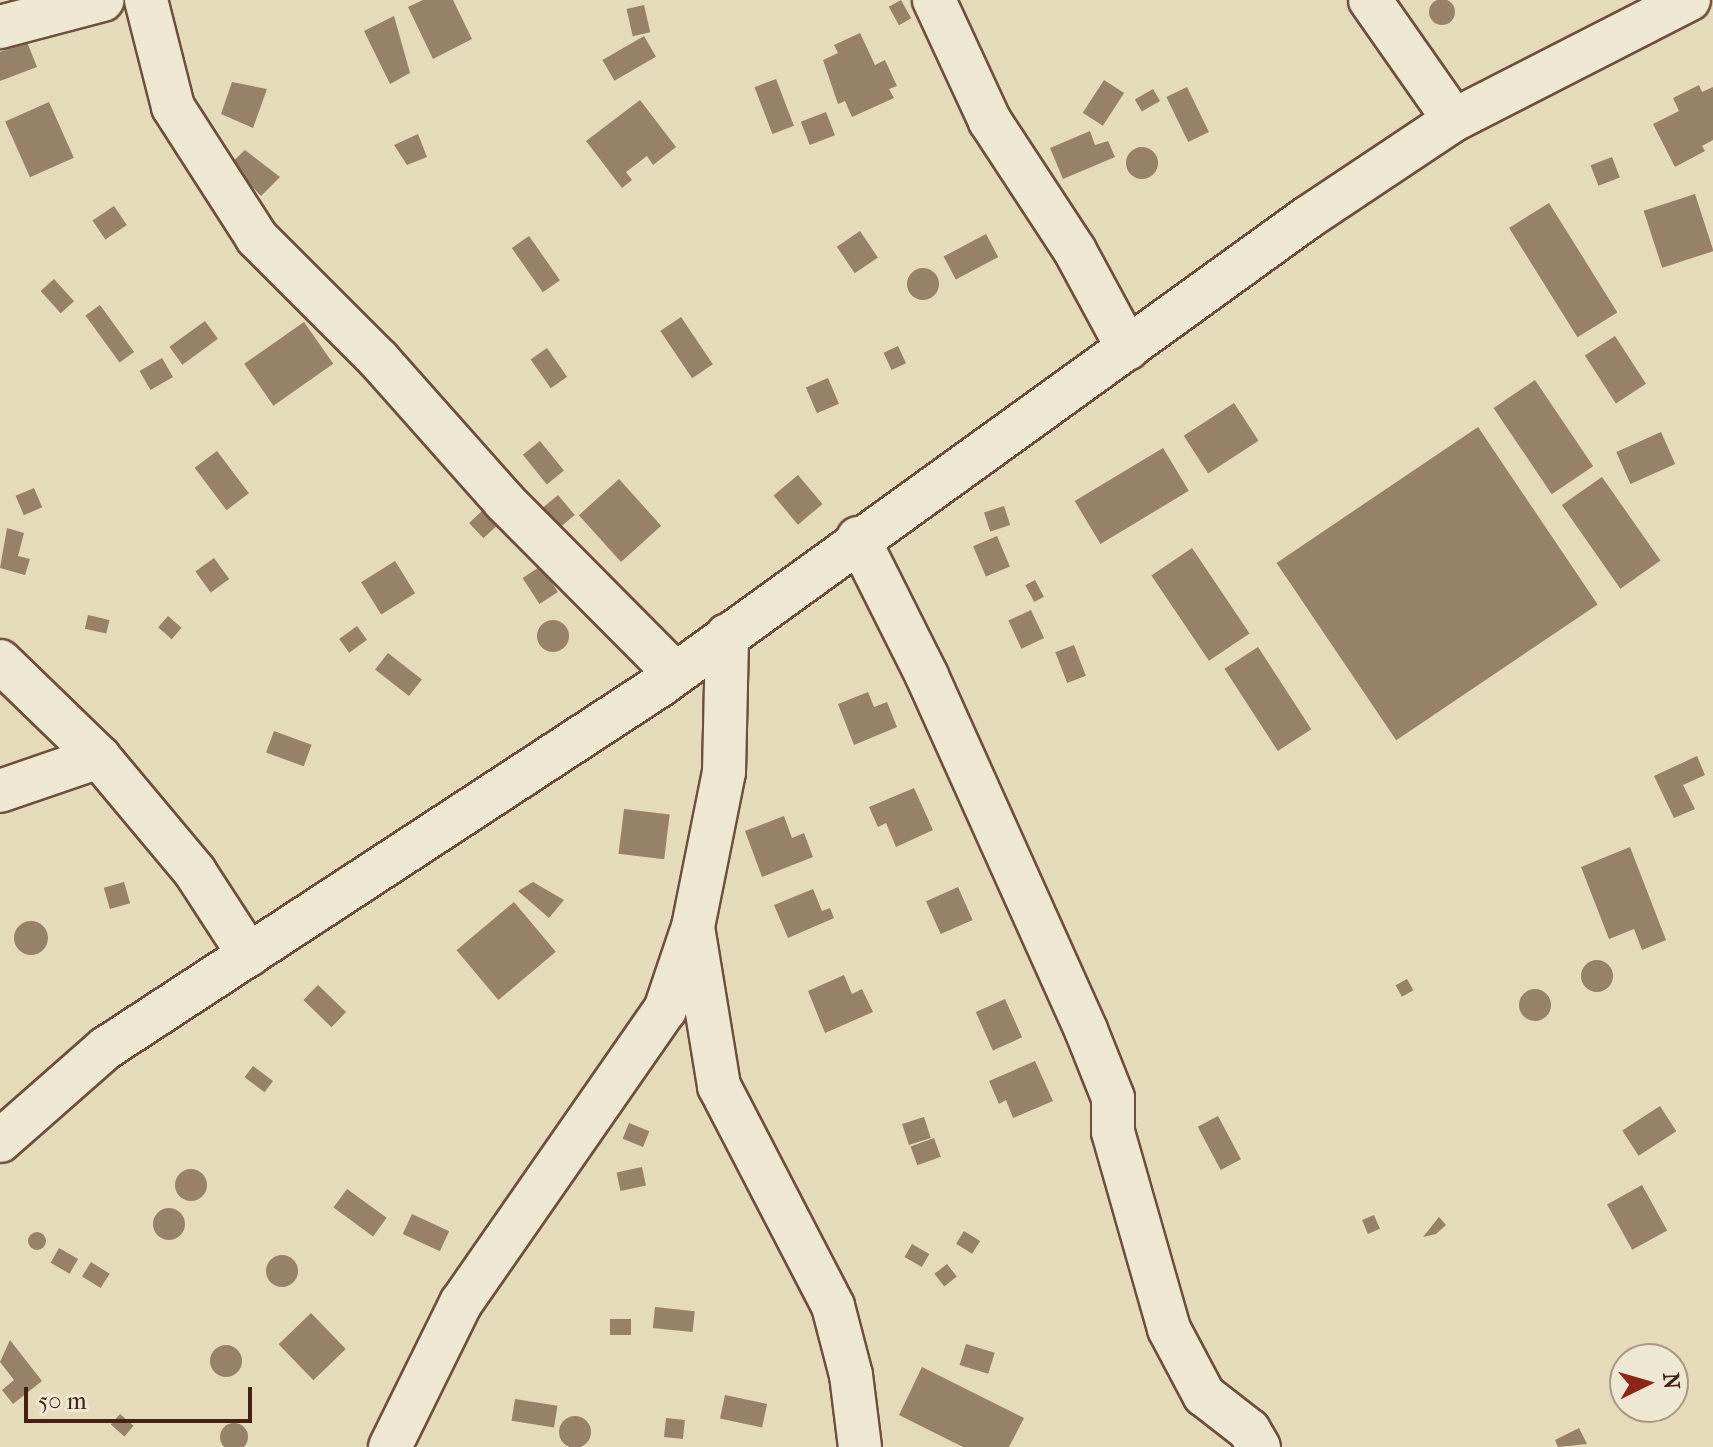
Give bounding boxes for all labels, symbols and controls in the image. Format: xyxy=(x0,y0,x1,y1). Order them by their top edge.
north arrow xyxy=(1609,1343,1689,1423)
scale bar xyxy=(28,1371,256,1421)
text: N xyxy=(1657,1372,1685,1391)
text: 50 m xyxy=(38,1387,87,1415)

